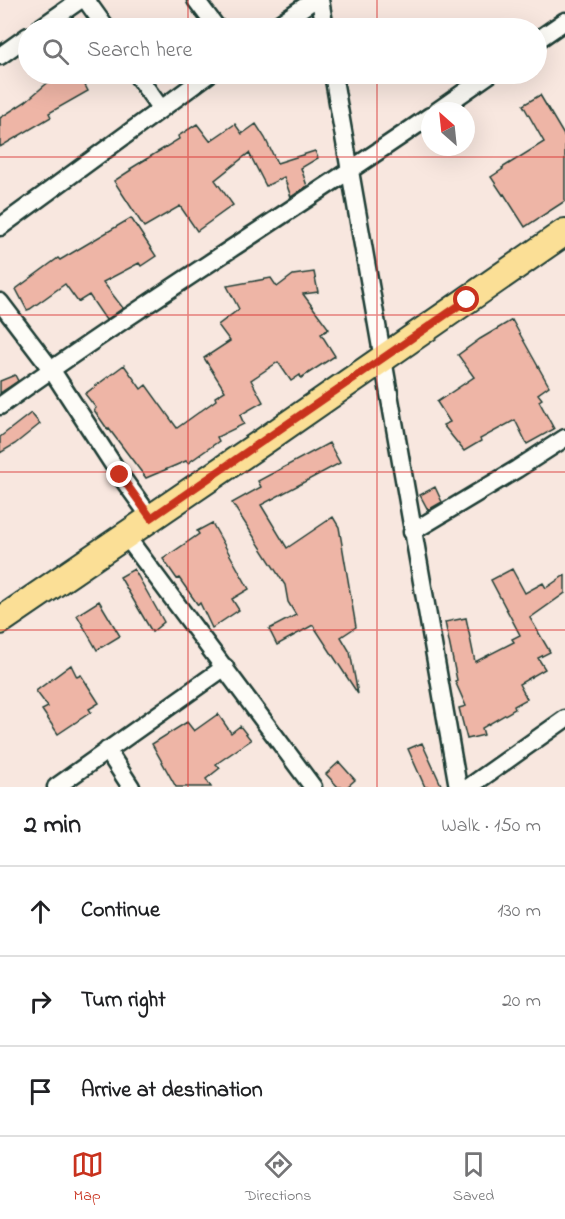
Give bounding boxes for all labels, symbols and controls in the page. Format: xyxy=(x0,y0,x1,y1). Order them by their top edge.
search box xyxy=(18,18,547,84)
icon: search xyxy=(39,35,72,68)
text: Search here xyxy=(87,35,192,67)
north arrow xyxy=(421,102,475,156)
route start xyxy=(453,286,479,312)
route end xyxy=(106,461,132,487)
text: 2 min xyxy=(24,807,81,845)
text: Walk · 150 m xyxy=(441,812,541,841)
icon: ahead xyxy=(24,895,57,928)
text: Continue xyxy=(81,895,160,927)
text: 130 m xyxy=(497,897,541,926)
icon: right xyxy=(24,985,57,1018)
text: Turn right xyxy=(81,985,166,1017)
text: 20 m xyxy=(502,987,541,1016)
icon: arrive xyxy=(24,1075,57,1108)
text: Arrive at destination xyxy=(81,1075,263,1107)
tab: Map xyxy=(71,1148,104,1208)
tab: Directions xyxy=(245,1148,311,1208)
tab: Saved xyxy=(453,1148,494,1208)

